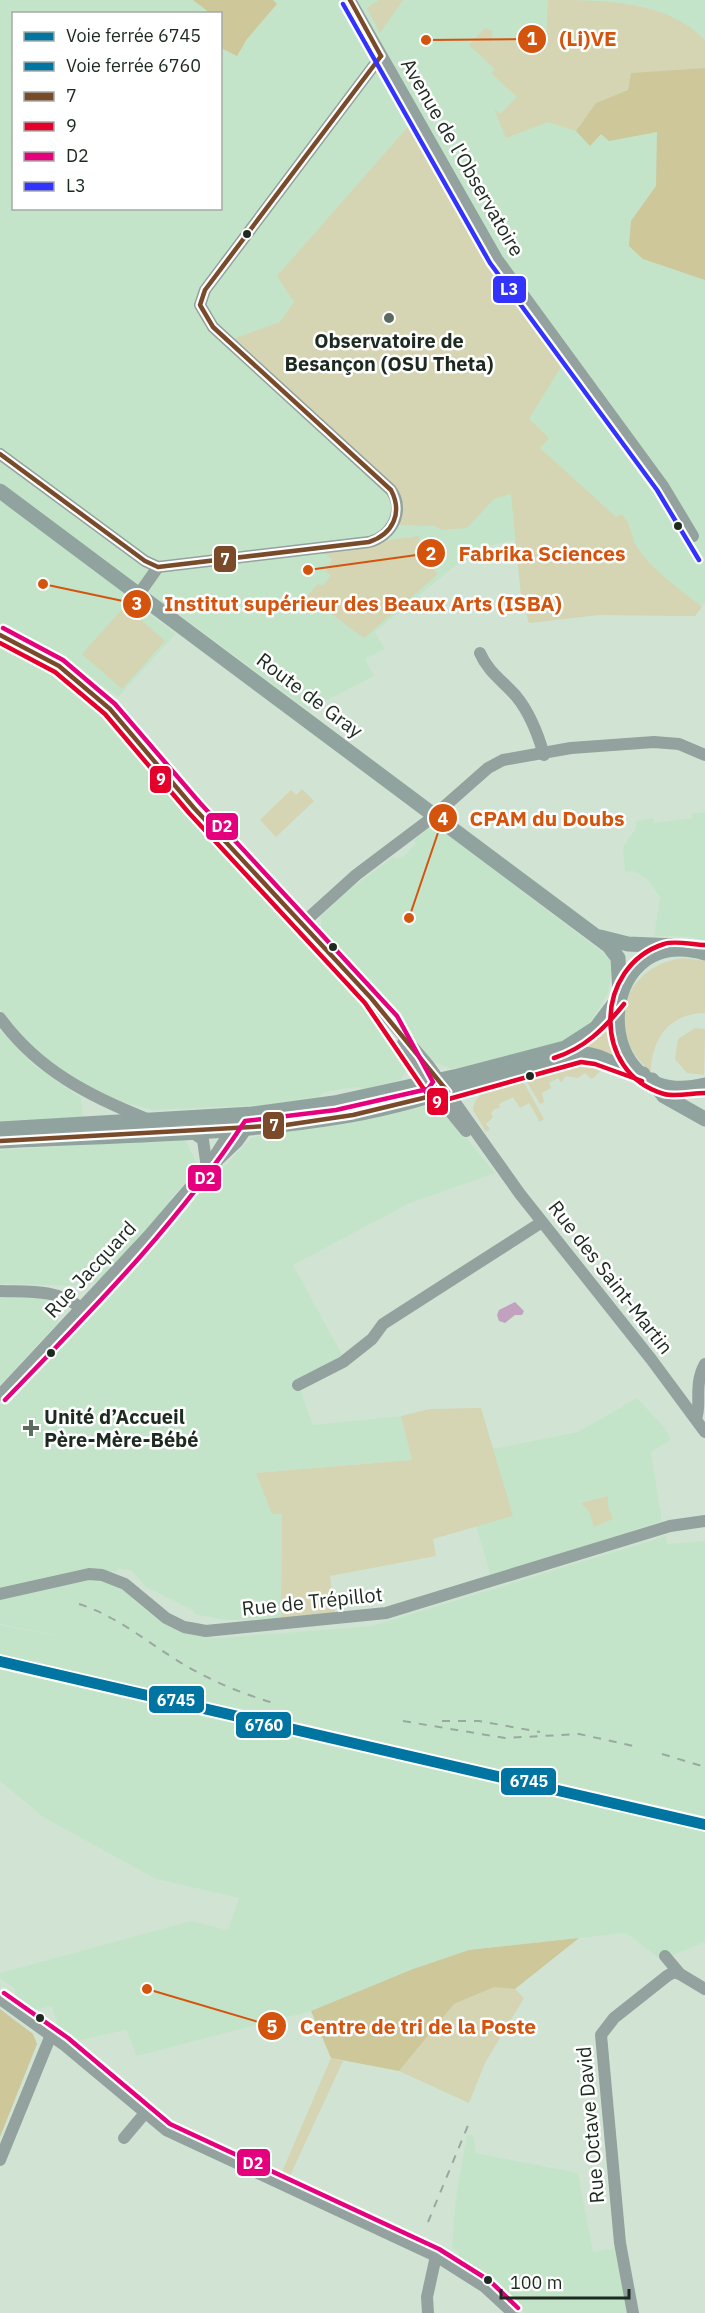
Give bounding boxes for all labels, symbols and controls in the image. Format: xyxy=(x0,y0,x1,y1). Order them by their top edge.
legend xyxy=(12,12,222,210)
callout: (Li)VE xyxy=(517,19,629,58)
text: Voie ferrée 6745 xyxy=(66,24,201,47)
text: (Li)VE xyxy=(559,24,617,52)
text: 1 xyxy=(527,27,538,50)
street label: Avenue de l'Observatoire xyxy=(395,53,531,261)
text: Voie ferrée 6760 xyxy=(66,54,201,77)
text: 7 xyxy=(66,84,77,107)
text: 9 xyxy=(66,114,77,137)
text: D2 xyxy=(66,144,89,167)
text: L3 xyxy=(66,174,86,197)
unlabelled marker xyxy=(241,228,253,240)
line badge: L3 xyxy=(492,275,527,304)
text: L3 xyxy=(500,279,518,299)
marker: Observatoire de Besançon (OSU Theta) xyxy=(382,311,396,325)
place label: Observatoire de Besançon (OSU Theta) xyxy=(285,327,494,377)
unlabelled marker xyxy=(672,520,684,532)
callout: Fabrika Sciences xyxy=(416,534,638,573)
text: Fabrika Sciences xyxy=(458,539,626,567)
text: 2 xyxy=(426,542,436,565)
line badge: 7 xyxy=(213,545,237,573)
text: 7 xyxy=(220,549,230,569)
callout: Institut supérieur des Beaux Arts (ISBA) xyxy=(122,584,574,623)
text: Institut supérieur des Beaux Arts (ISBA) xyxy=(164,589,562,617)
text: 3 xyxy=(132,592,142,615)
street label: Route de Gray xyxy=(251,646,369,744)
line badge: 9 xyxy=(149,765,172,794)
text: 9 xyxy=(156,769,166,789)
callout: CPAM du Doubs xyxy=(428,799,637,838)
text: CPAM du Doubs xyxy=(469,804,625,832)
text: 4 xyxy=(438,807,449,830)
line badge: D2 xyxy=(205,812,239,841)
text: D2 xyxy=(212,816,232,836)
unlabelled marker xyxy=(327,941,339,953)
unlabelled marker xyxy=(524,1070,536,1082)
line badge: 9 xyxy=(426,1087,449,1116)
text: 9 xyxy=(432,1092,442,1112)
line badge: 7 xyxy=(262,1111,285,1140)
text: 7 xyxy=(269,1115,279,1135)
line badge: D2 xyxy=(187,1164,222,1192)
text: D2 xyxy=(195,1168,215,1188)
street label: Rue des Saint-Martin xyxy=(543,1195,679,1359)
street label: Rue Jacquard xyxy=(38,1215,142,1323)
unlabelled marker xyxy=(45,1347,57,1359)
place label: Unité d’Accueil Père-Mère-Bébé xyxy=(44,1403,199,1453)
marker: Unité d’Accueil Père-Mère-Bébé xyxy=(22,1419,40,1437)
street label: Rue de Trépillot xyxy=(240,1580,384,1622)
line badge: 6745 xyxy=(148,1685,205,1714)
text: 6745 xyxy=(157,1690,196,1710)
line badge: 6760 xyxy=(235,1711,292,1739)
text: 6760 xyxy=(245,1715,284,1735)
line badge: 6745 xyxy=(500,1767,557,1796)
text: 6745 xyxy=(510,1771,549,1791)
callout: Centre de tri de la Poste xyxy=(257,2007,548,2046)
unlabelled marker xyxy=(34,2012,46,2024)
text: Centre de tri de la Poste xyxy=(300,2012,536,2040)
text: 5 xyxy=(267,2015,278,2038)
street label: Rue Octave David xyxy=(570,2045,610,2205)
line badge: D2 xyxy=(236,2148,271,2177)
text: D2 xyxy=(243,2153,263,2173)
scale bar xyxy=(501,2262,628,2300)
text: 100 m xyxy=(510,2271,562,2294)
unlabelled marker xyxy=(482,2274,494,2286)

